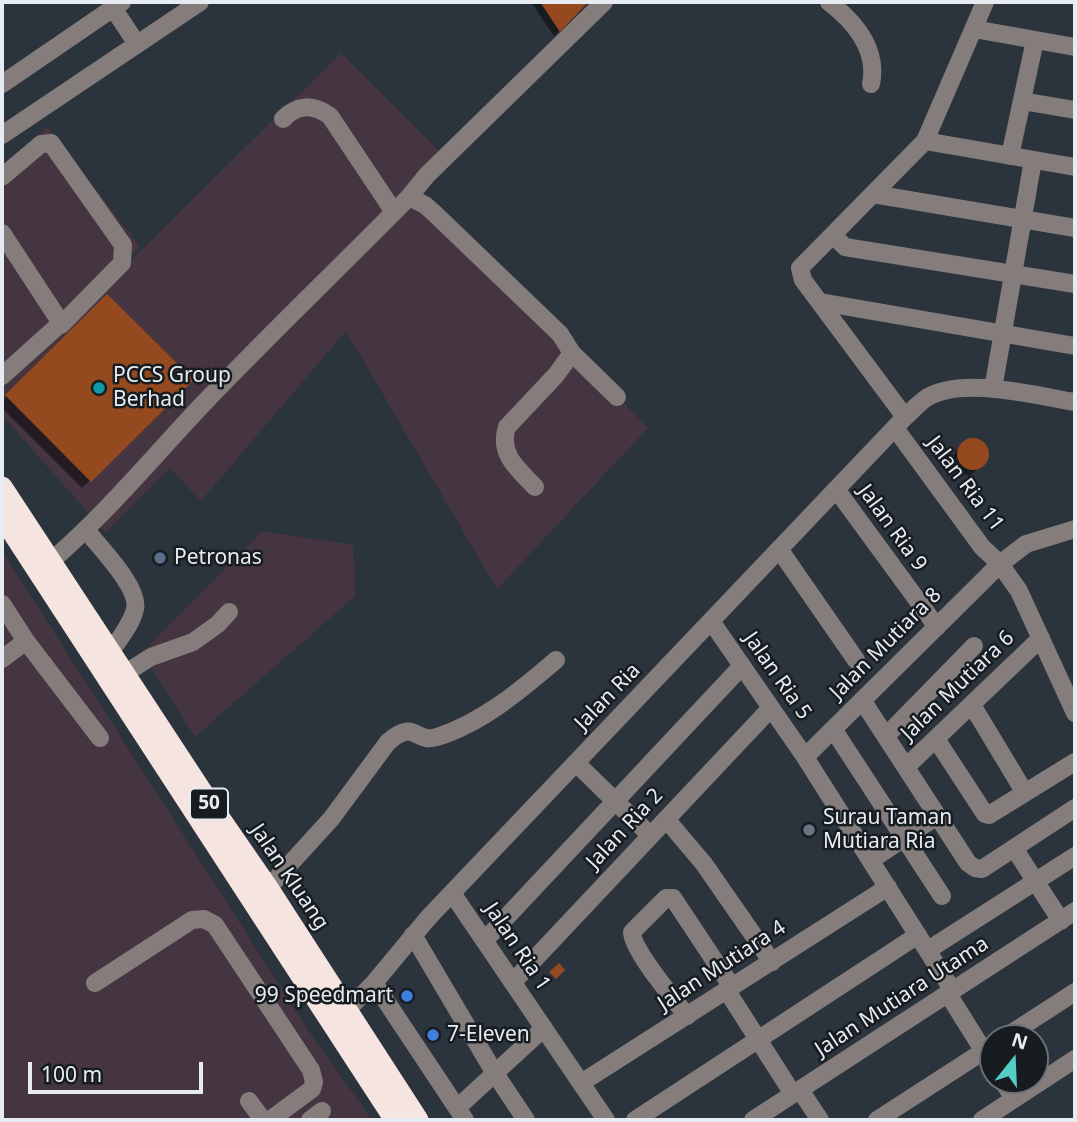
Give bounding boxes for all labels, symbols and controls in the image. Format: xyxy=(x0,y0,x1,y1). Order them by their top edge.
place label: PCCS Group Berhad xyxy=(113,363,231,413)
marker: PCCS Group Berhad xyxy=(91,380,107,396)
street label: Jalan Ria 11 xyxy=(921,431,1009,537)
street label: Jalan Ria 9 xyxy=(852,480,932,576)
place label: Petronas xyxy=(174,545,262,571)
marker: Petronas xyxy=(152,550,168,566)
street label: Jalan Mutiara 8 xyxy=(825,583,947,705)
street label: Jalan Mutiara 6 xyxy=(896,626,1020,746)
street label: Jalan Ria 5 xyxy=(738,627,816,725)
street label: Jalan Ria xyxy=(570,658,646,736)
street label: Jalan Ria 2 xyxy=(581,784,669,874)
road number: 50 xyxy=(190,789,228,820)
place label: Surau Taman Mutiara Ria xyxy=(823,805,952,855)
street label: Jalan Kluang xyxy=(244,819,334,935)
marker: Surau Taman Mutiara Ria xyxy=(801,822,817,838)
street label: Jalan Ria 1 xyxy=(478,898,556,996)
street label: Jalan Mutiara 4 xyxy=(653,915,791,1017)
street label: Jalan Mutiara Utama xyxy=(811,932,993,1062)
place label: 99 Speedmart xyxy=(255,983,393,1009)
marker: 99 Speedmart xyxy=(399,988,415,1004)
place label: 7-Eleven xyxy=(447,1022,530,1048)
north arrow xyxy=(979,1024,1049,1094)
text: N xyxy=(1008,1026,1031,1056)
marker: 7-Eleven xyxy=(425,1027,441,1043)
scale bar xyxy=(32,1048,206,1092)
text: 100 m xyxy=(41,1060,102,1088)

